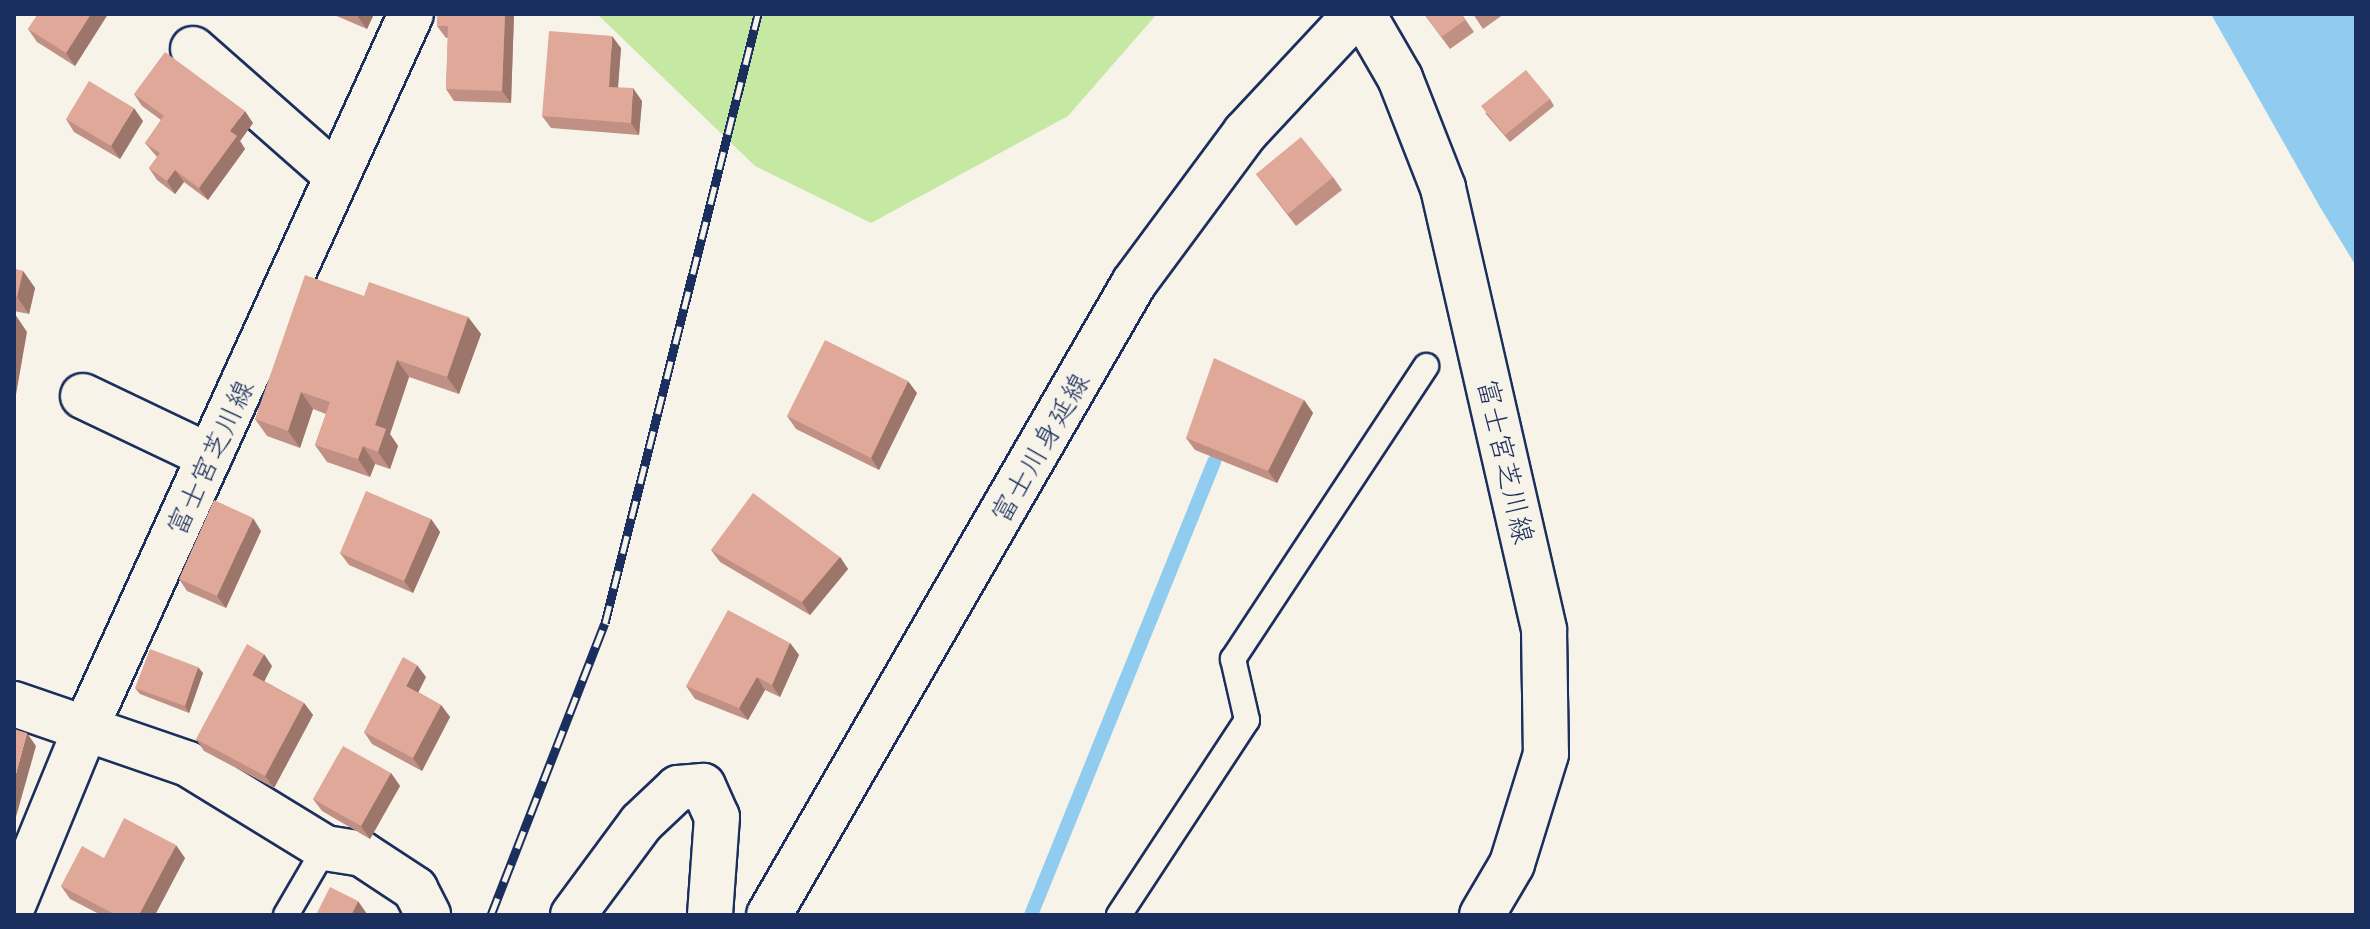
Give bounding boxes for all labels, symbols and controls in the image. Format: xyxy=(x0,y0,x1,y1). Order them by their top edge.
street label: 富士川身延線 xyxy=(982,366,1096,528)
street label: 富士宮芝川線 xyxy=(158,374,260,540)
street label: 富士宮芝川線 xyxy=(1472,375,1542,547)

